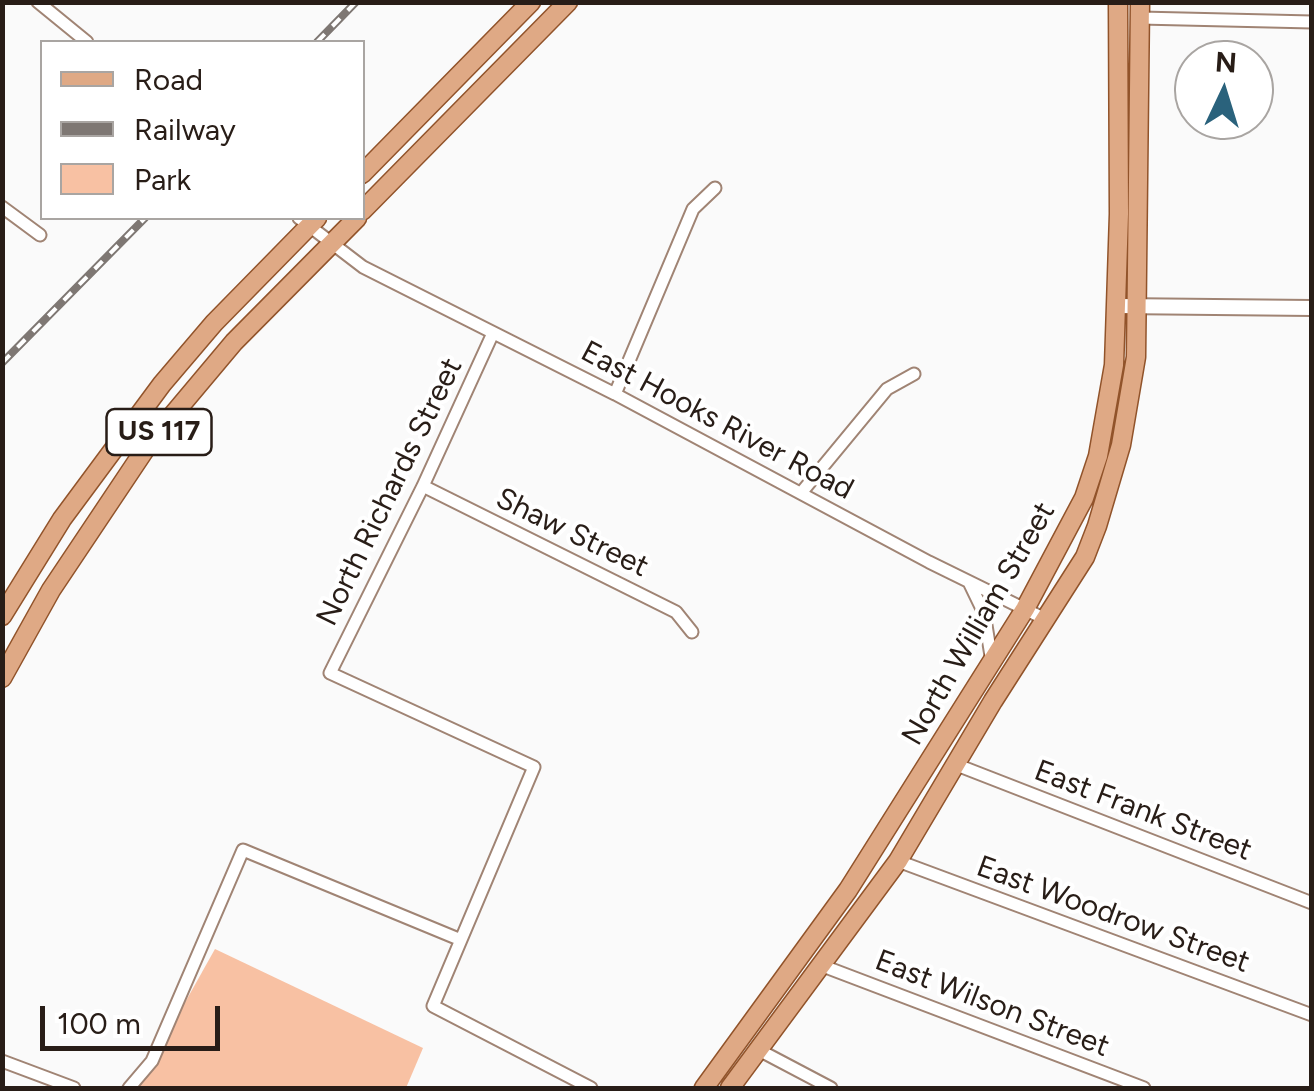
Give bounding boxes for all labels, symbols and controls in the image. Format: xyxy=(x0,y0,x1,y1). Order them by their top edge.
legend xyxy=(40,40,365,220)
north arrow xyxy=(1174,40,1274,140)
text: N xyxy=(1214,44,1238,80)
text: Road xyxy=(134,61,203,98)
text: Railway xyxy=(134,111,236,148)
text: Park xyxy=(134,161,191,198)
street label: East Hooks River Road xyxy=(575,334,859,508)
street label: North Richards Street xyxy=(310,352,470,632)
road number: US 117 xyxy=(106,409,212,455)
street label: Shaw Street xyxy=(490,481,654,585)
street label: North William Street xyxy=(895,496,1063,752)
street label: East Frank Street xyxy=(1029,753,1257,869)
street label: East Woodrow Street xyxy=(972,849,1254,981)
street label: East Wilson Street xyxy=(870,943,1114,1065)
scale bar xyxy=(45,986,225,1048)
text: 100 m xyxy=(57,1005,141,1042)

